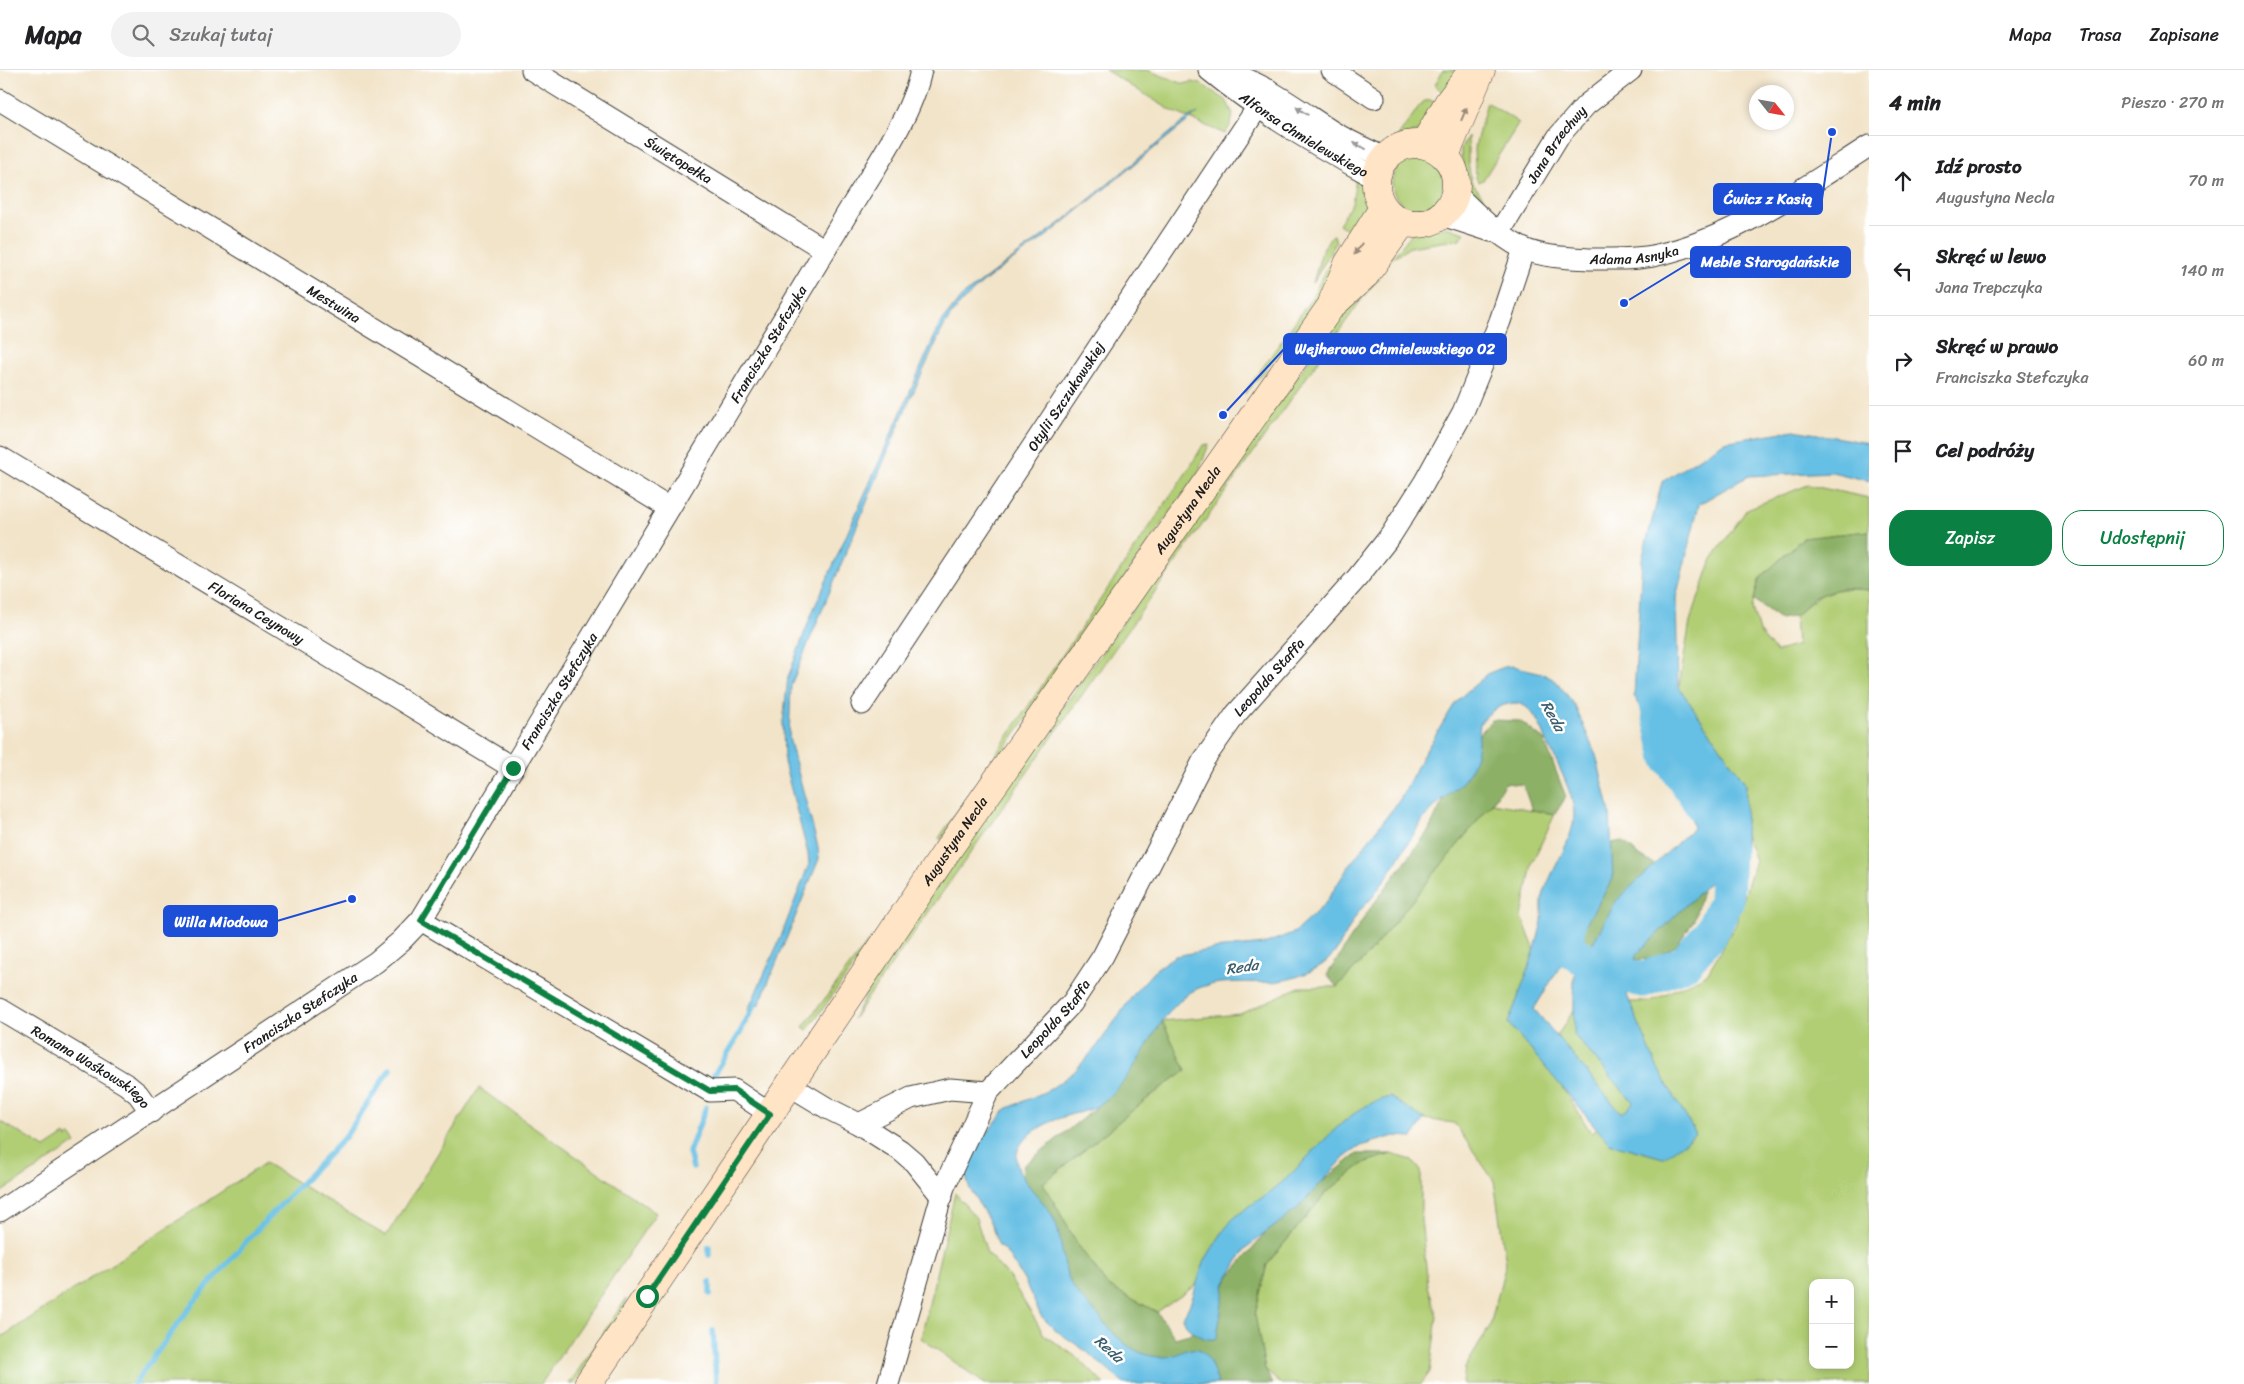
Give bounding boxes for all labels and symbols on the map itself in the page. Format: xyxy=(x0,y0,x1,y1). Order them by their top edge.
street label: Alfonsa Chmielewskiego xyxy=(1233,84,1373,184)
north arrow xyxy=(1749,85,1794,130)
street label: Jana Brzechwy xyxy=(1519,99,1594,189)
one-way arrow xyxy=(1461,106,1469,121)
one-way arrow xyxy=(1296,107,1309,116)
street label: Świętopełka xyxy=(640,129,717,191)
one-way arrow xyxy=(1353,142,1367,150)
callout: Ćwicz z Kasią xyxy=(1714,184,1822,214)
text: Ćwicz z Kasią xyxy=(1723,186,1813,212)
street label: Adama Asnyka xyxy=(1589,237,1682,272)
one-way arrow xyxy=(1353,242,1363,256)
callout: Meble Starogdańskie xyxy=(1691,247,1850,277)
text: Meble Starogdańskie xyxy=(1700,249,1840,275)
street label: Mestwina xyxy=(302,277,366,330)
street label: Franciszka Stefczyka xyxy=(723,280,814,408)
callout: Wejherowo Chmielewskiego 02 xyxy=(1284,334,1506,364)
street label: Otylii Szczukowskiej xyxy=(1020,336,1112,456)
text: Wejherowo Chmielewskiego 02 xyxy=(1295,336,1496,362)
street label: Augustyna Necla xyxy=(1147,459,1228,560)
street label: Floriana Ceynowy xyxy=(204,574,310,652)
street label: Franciszka Stefczyka xyxy=(514,627,605,755)
street label: Leopolda Staffa xyxy=(1227,632,1311,722)
water label: Reda xyxy=(1534,696,1573,739)
route end xyxy=(502,757,525,780)
street label: Augustyna Necla xyxy=(914,790,995,892)
callout: Willa Miodowa xyxy=(164,906,277,936)
text: Willa Miodowa xyxy=(174,909,268,935)
water label: Reda xyxy=(1224,952,1262,982)
street label: Franciszka Stefczyka xyxy=(238,964,364,1060)
street label: Leopolda Staffa xyxy=(1013,974,1097,1064)
street label: Romana Waśkowskiego xyxy=(26,1018,157,1114)
route start xyxy=(636,1285,659,1308)
water label: Reda xyxy=(1088,1329,1132,1371)

